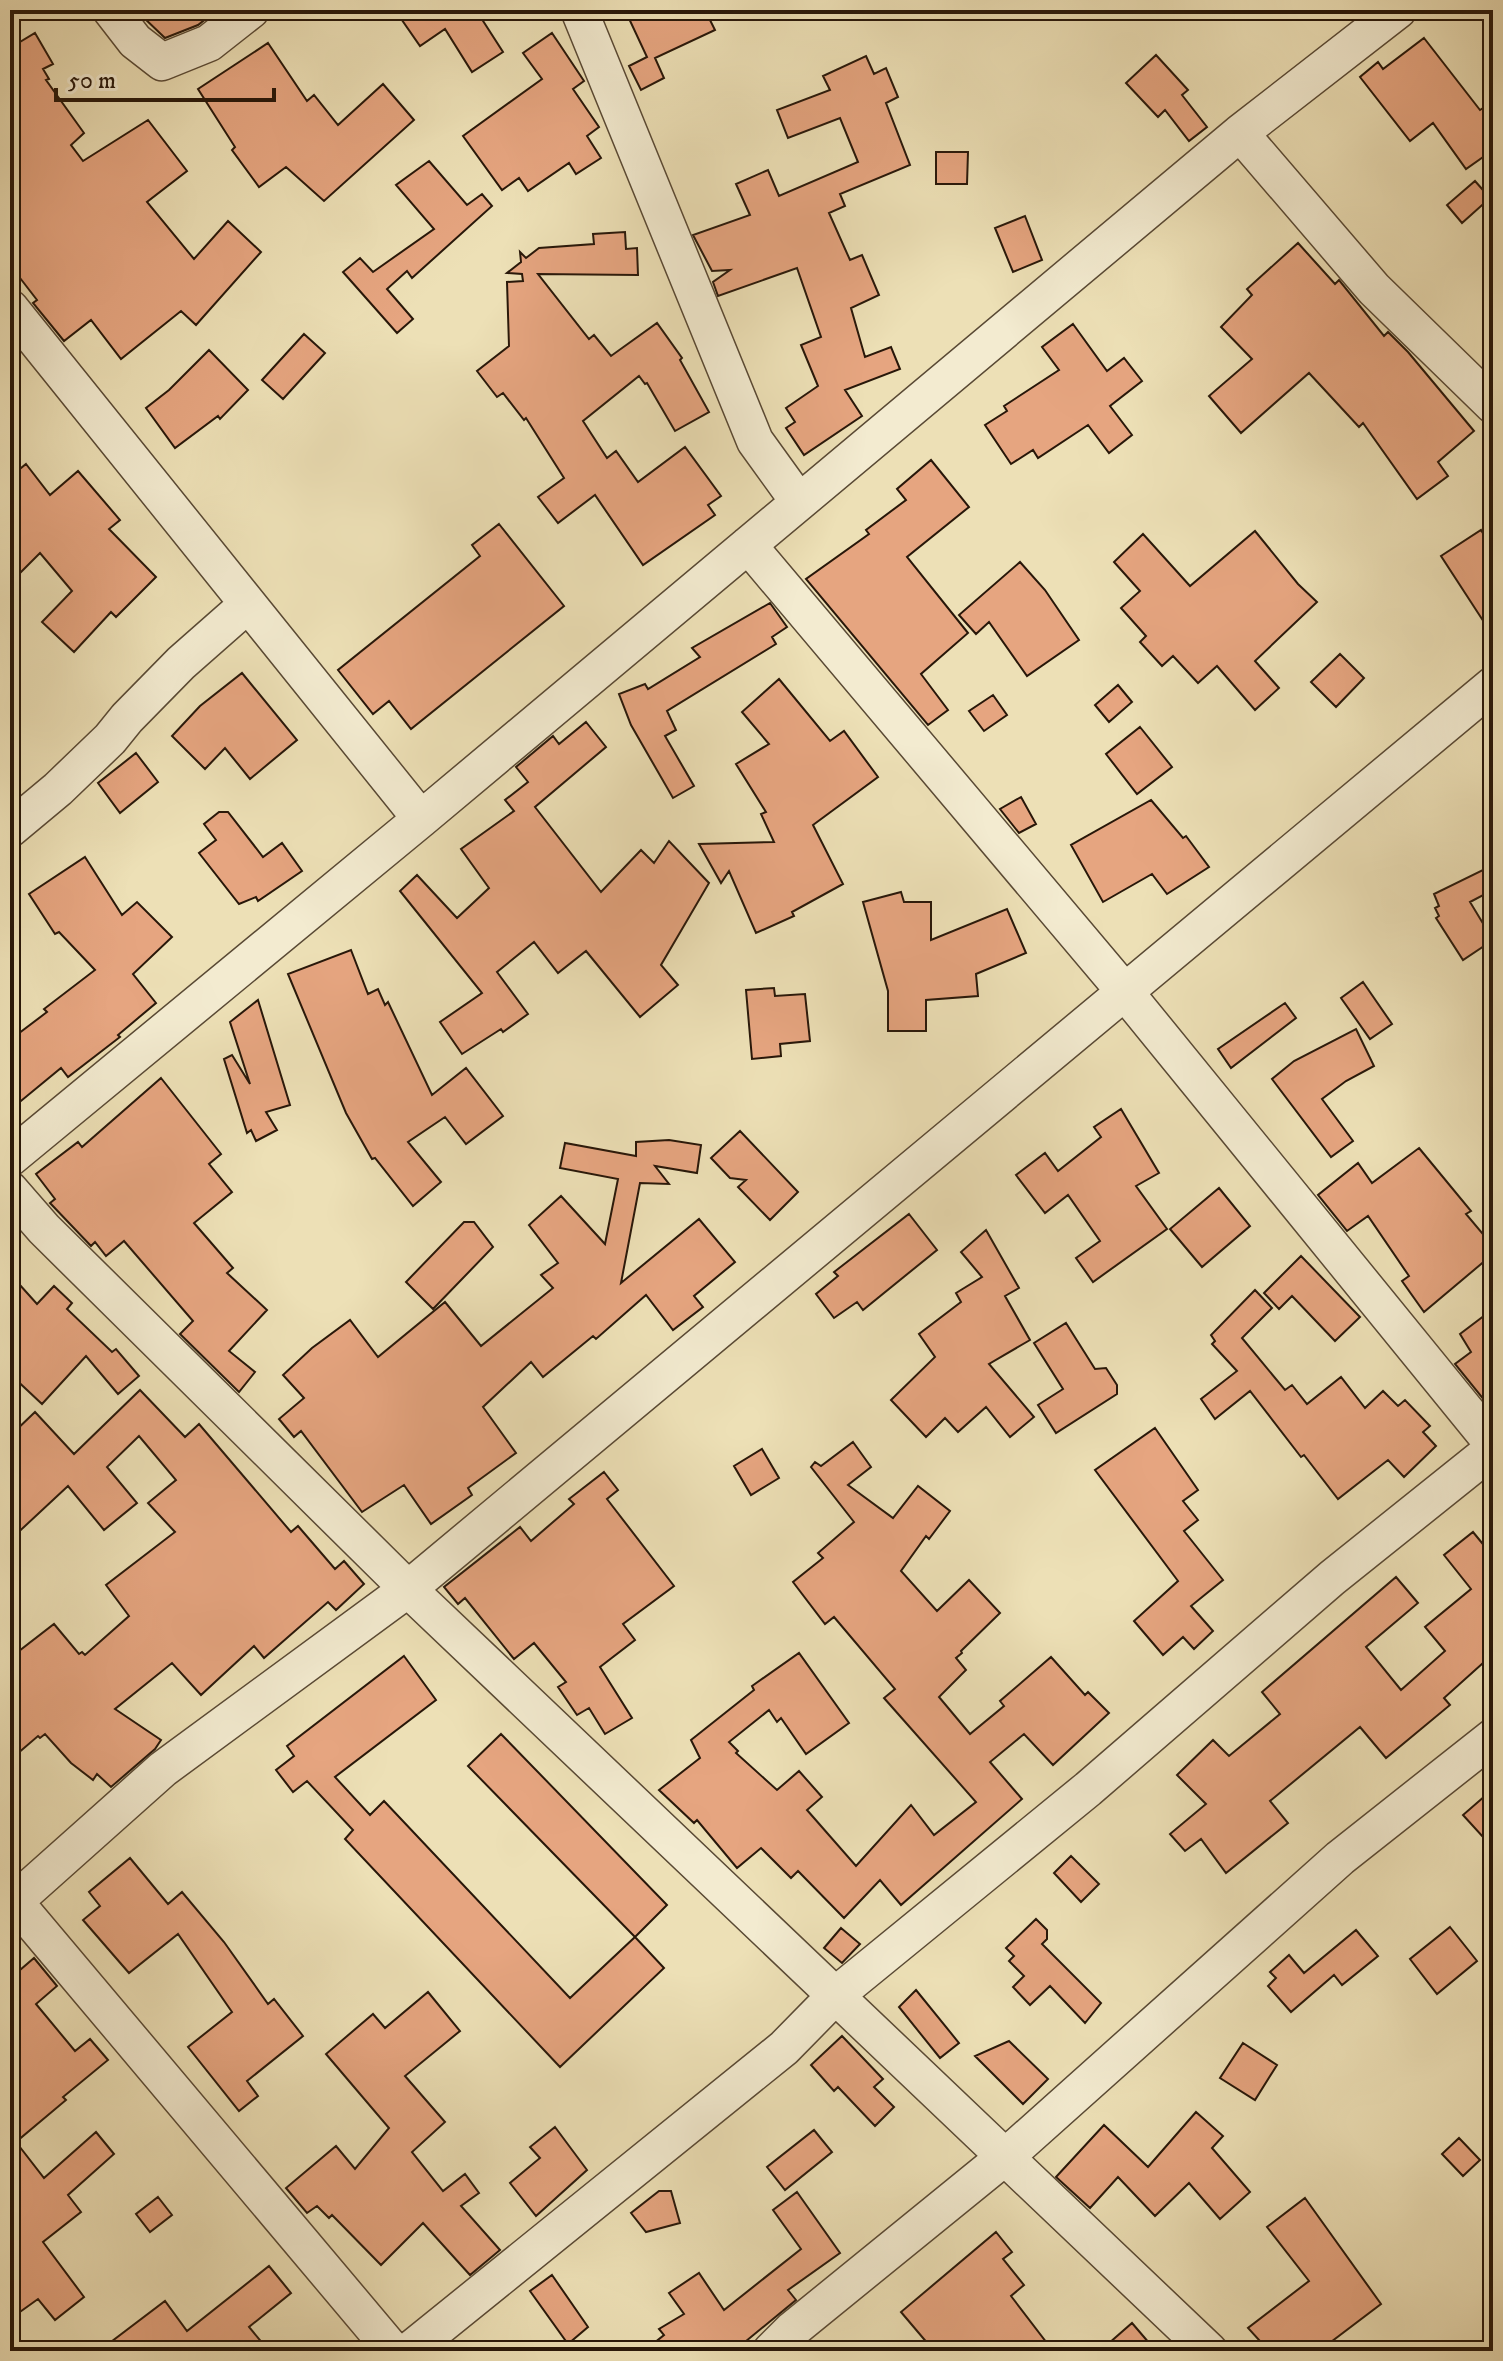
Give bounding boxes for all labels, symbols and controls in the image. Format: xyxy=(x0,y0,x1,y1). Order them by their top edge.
scale bar xyxy=(56,52,274,102)
text: 50 m xyxy=(68,66,116,96)

